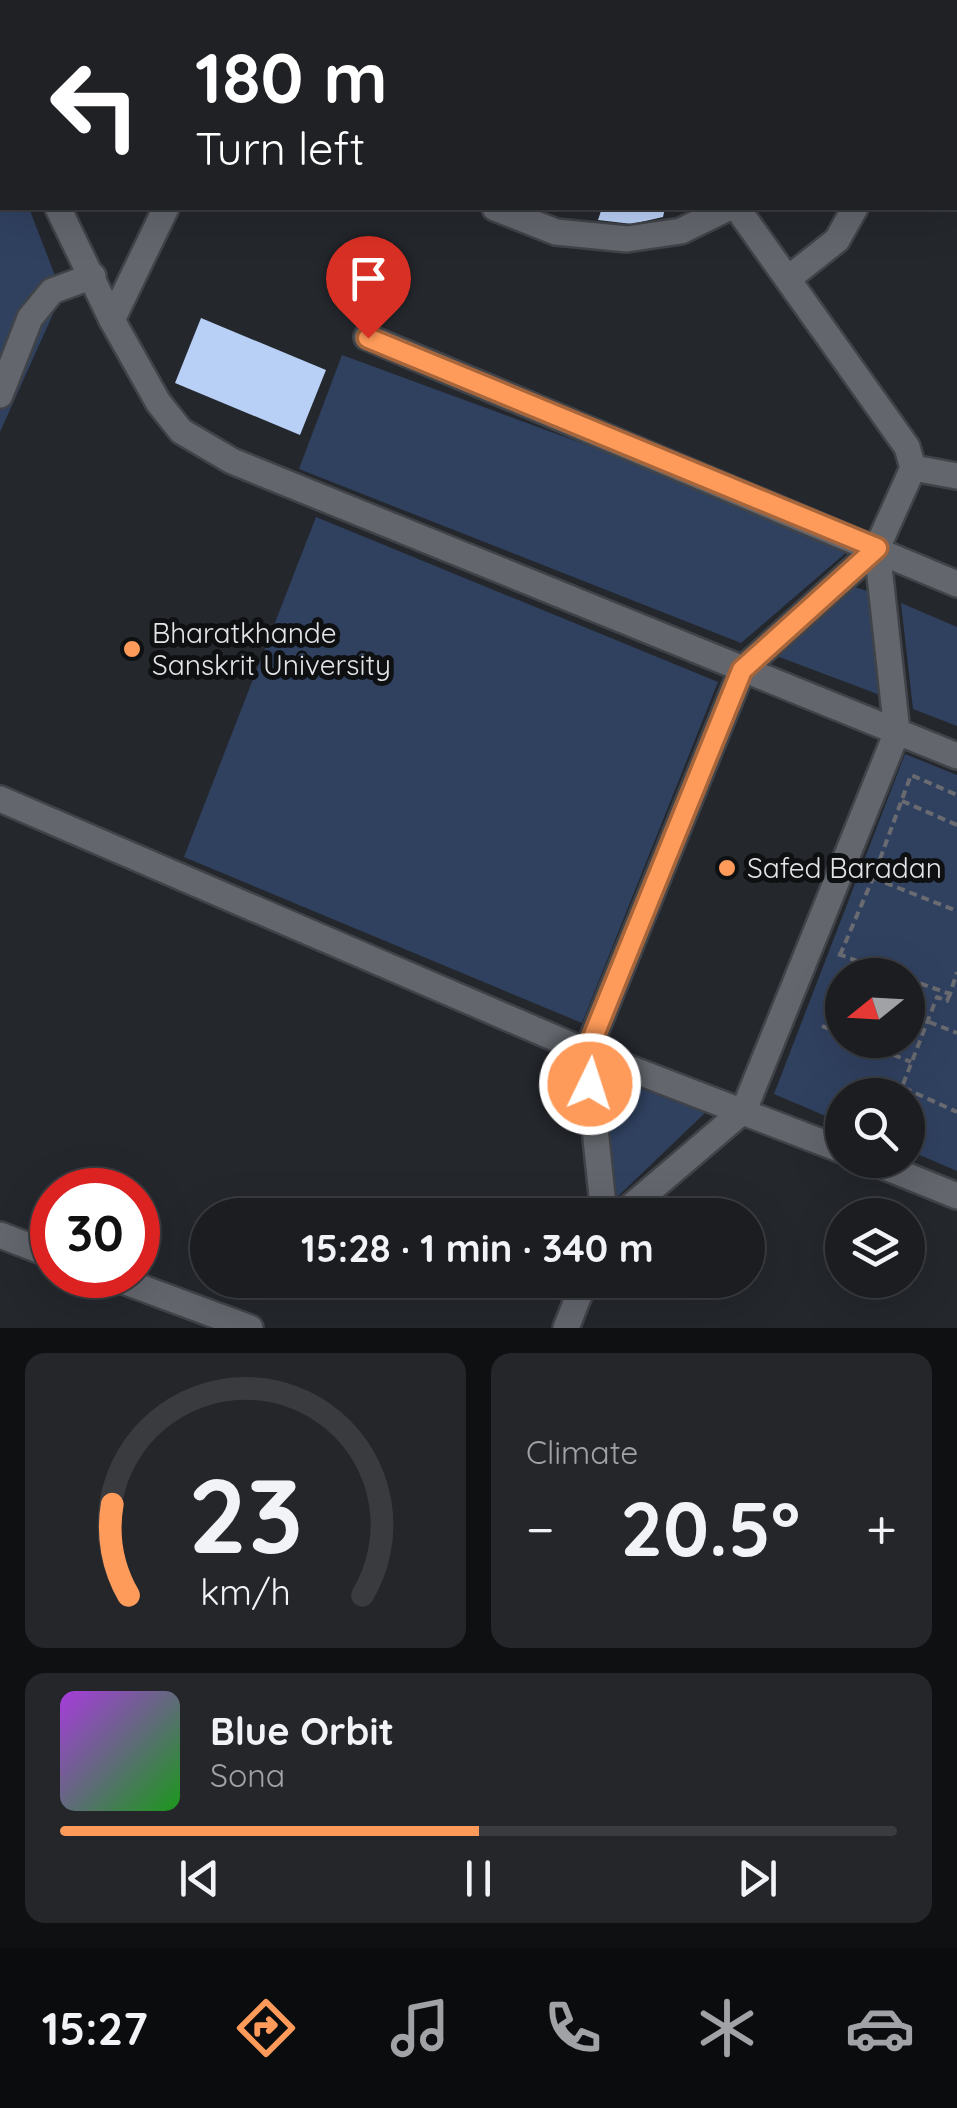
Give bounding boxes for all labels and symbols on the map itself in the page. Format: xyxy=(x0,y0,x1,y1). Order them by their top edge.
pin xyxy=(326,236,411,339)
place label: Bharatkhande Sanskrit University xyxy=(152,615,391,682)
marker: Bharatkhande Sanskrit University xyxy=(121,638,143,660)
place label: Safed Baradan xyxy=(747,850,942,885)
marker: Safed Baradan xyxy=(716,857,738,879)
north arrow xyxy=(825,958,925,1058)
position arrow xyxy=(538,1032,642,1136)
speed limit sign: 30 xyxy=(30,1168,160,1298)

